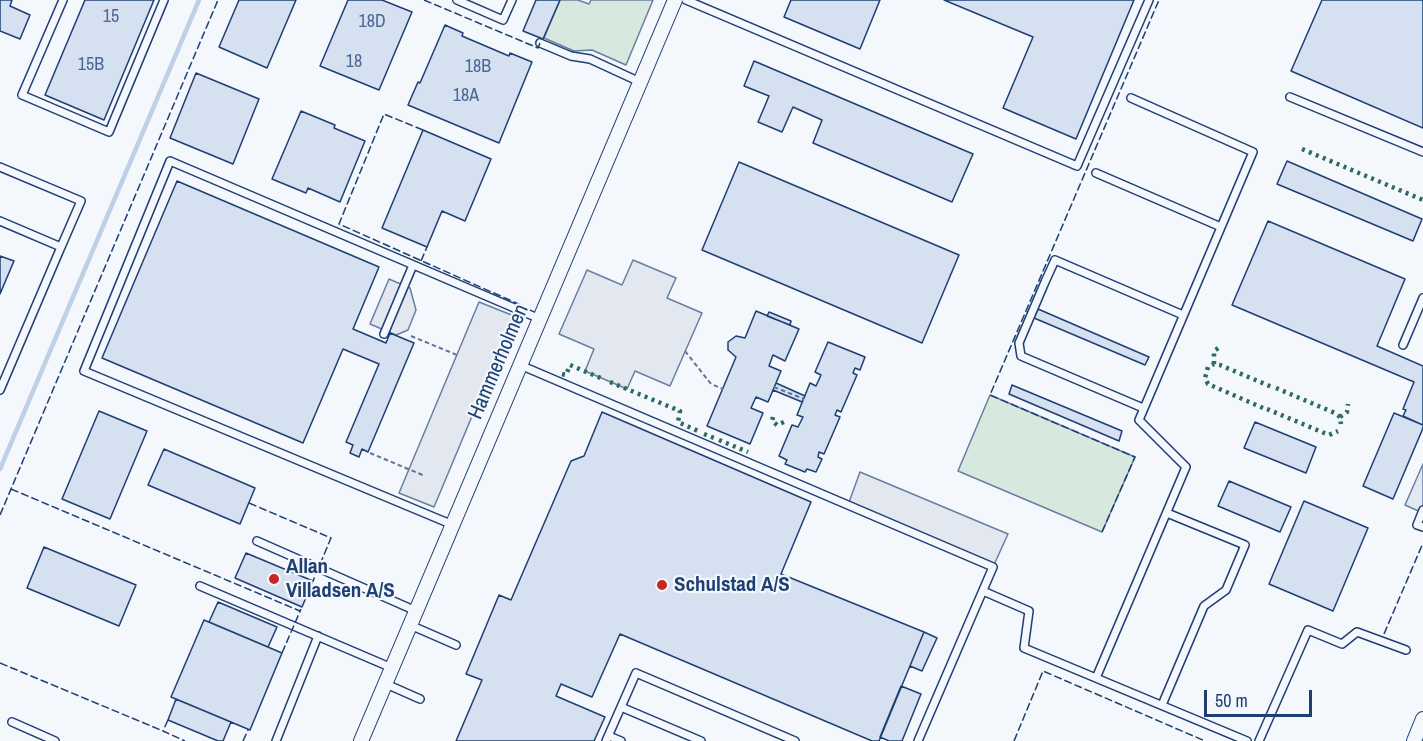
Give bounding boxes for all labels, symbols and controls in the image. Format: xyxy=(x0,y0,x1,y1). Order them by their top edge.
house number: 15 xyxy=(103,6,119,28)
house number: 18D xyxy=(358,11,386,33)
house number: 18 xyxy=(346,51,362,73)
house number: 15B xyxy=(78,54,104,76)
house number: 18B xyxy=(465,56,491,78)
house number: 18A xyxy=(453,85,479,107)
street label: Hammerholmen xyxy=(463,301,535,423)
place label: Allan Villadsen A/S xyxy=(286,554,395,604)
marker: Allan Villadsen A/S xyxy=(267,572,281,586)
place label: Schulstad A/S xyxy=(674,572,790,598)
marker: Schulstad A/S xyxy=(655,578,669,592)
scale bar xyxy=(1207,678,1315,716)
text: 50 m xyxy=(1215,688,1248,713)

